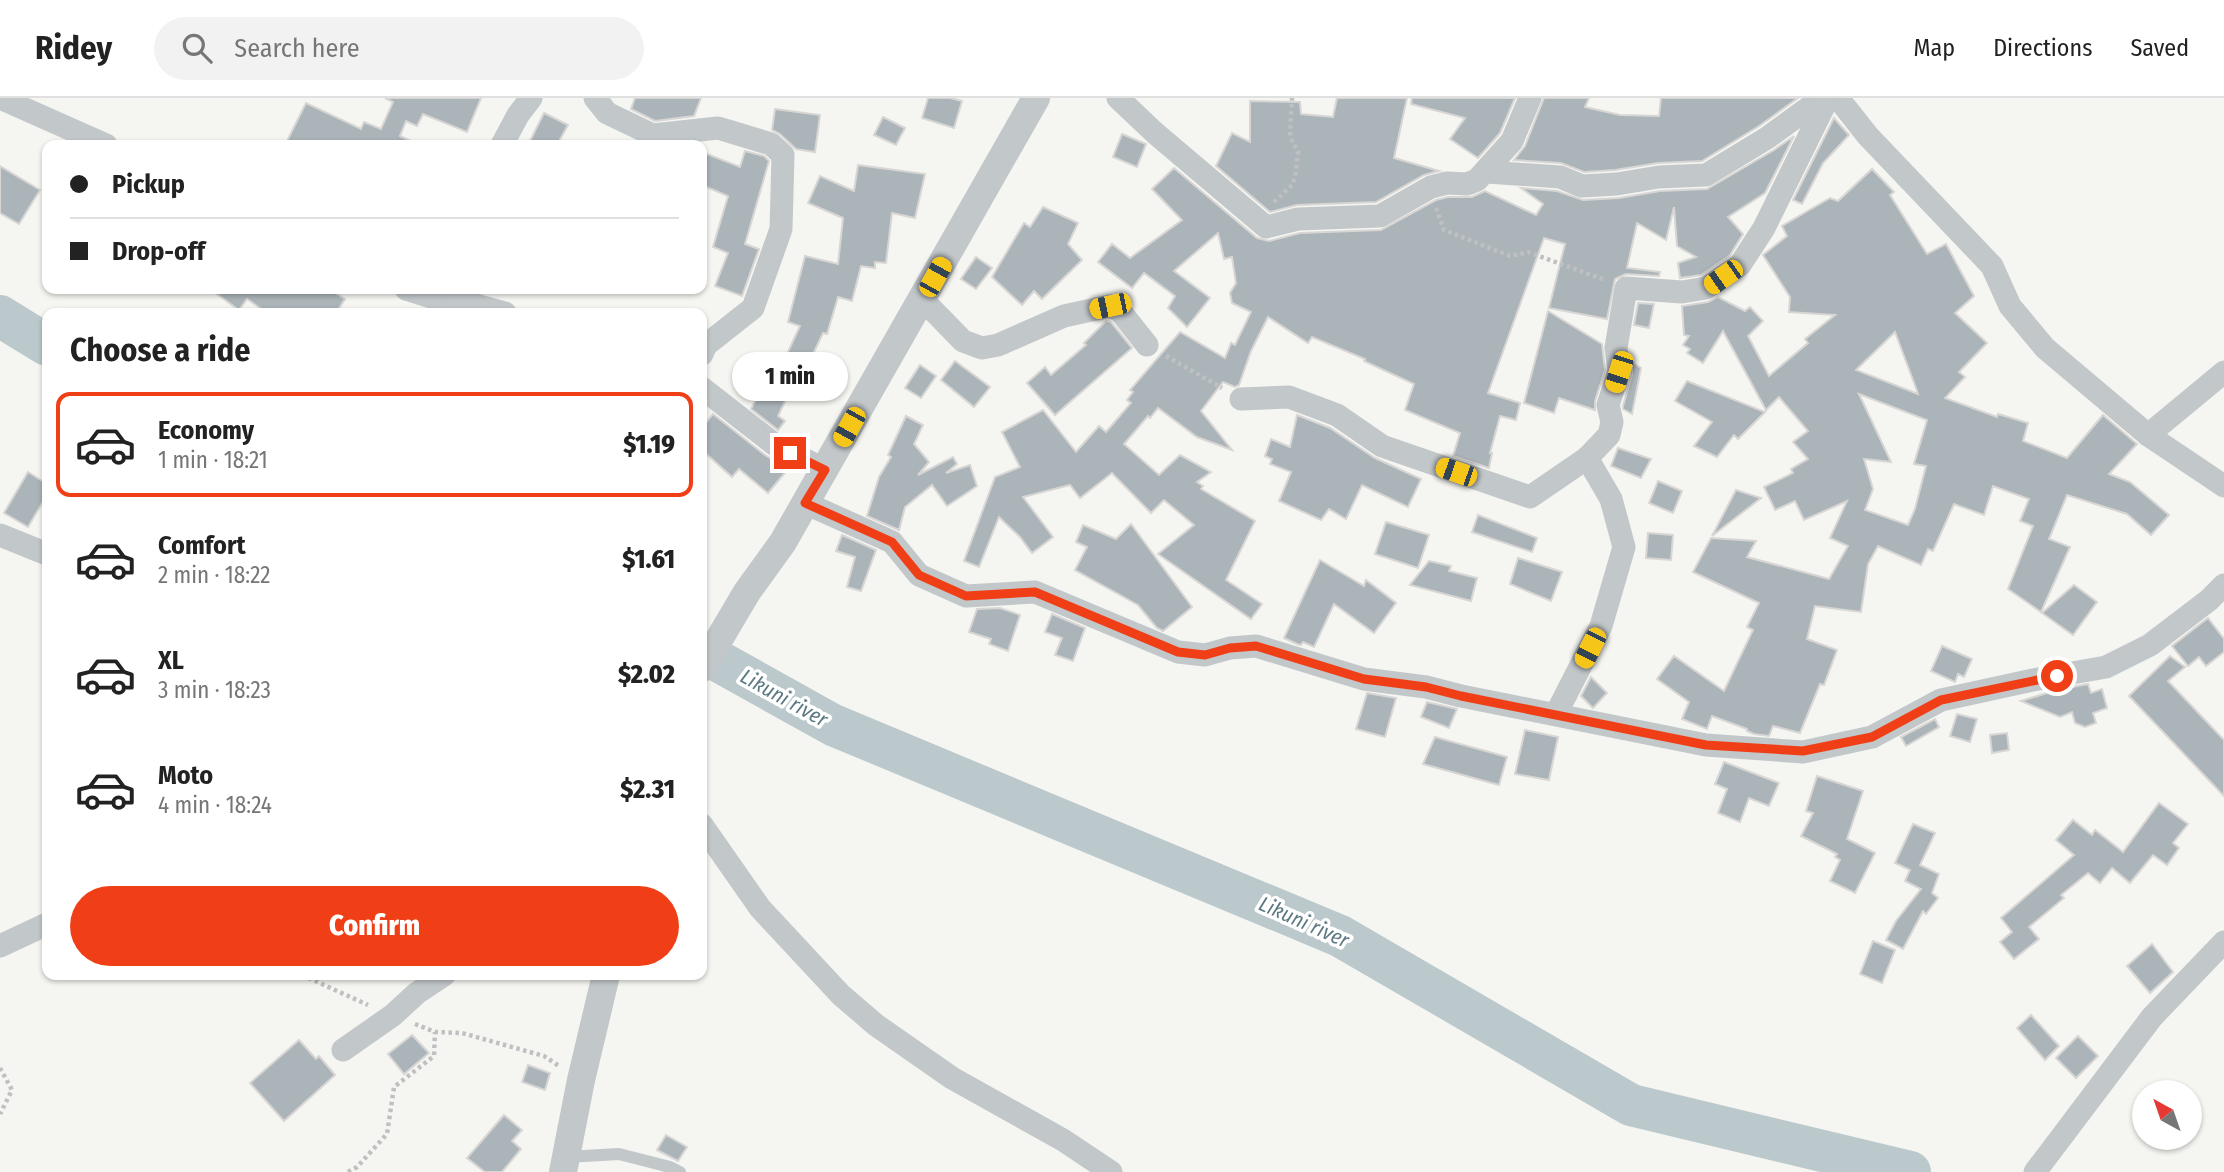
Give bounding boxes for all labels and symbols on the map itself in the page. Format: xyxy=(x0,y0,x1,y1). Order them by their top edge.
car xyxy=(916,254,955,300)
car xyxy=(1700,256,1747,298)
car xyxy=(1088,291,1133,321)
car xyxy=(1603,349,1636,395)
callout: 1 min xyxy=(732,352,848,400)
car xyxy=(830,404,869,450)
route end xyxy=(774,437,806,469)
car xyxy=(1433,455,1480,489)
car xyxy=(1572,625,1609,671)
route start xyxy=(2041,660,2073,692)
water label: Likuni river xyxy=(736,663,833,733)
water label: Likuni river xyxy=(1255,891,1354,954)
north arrow xyxy=(2132,1080,2202,1150)

